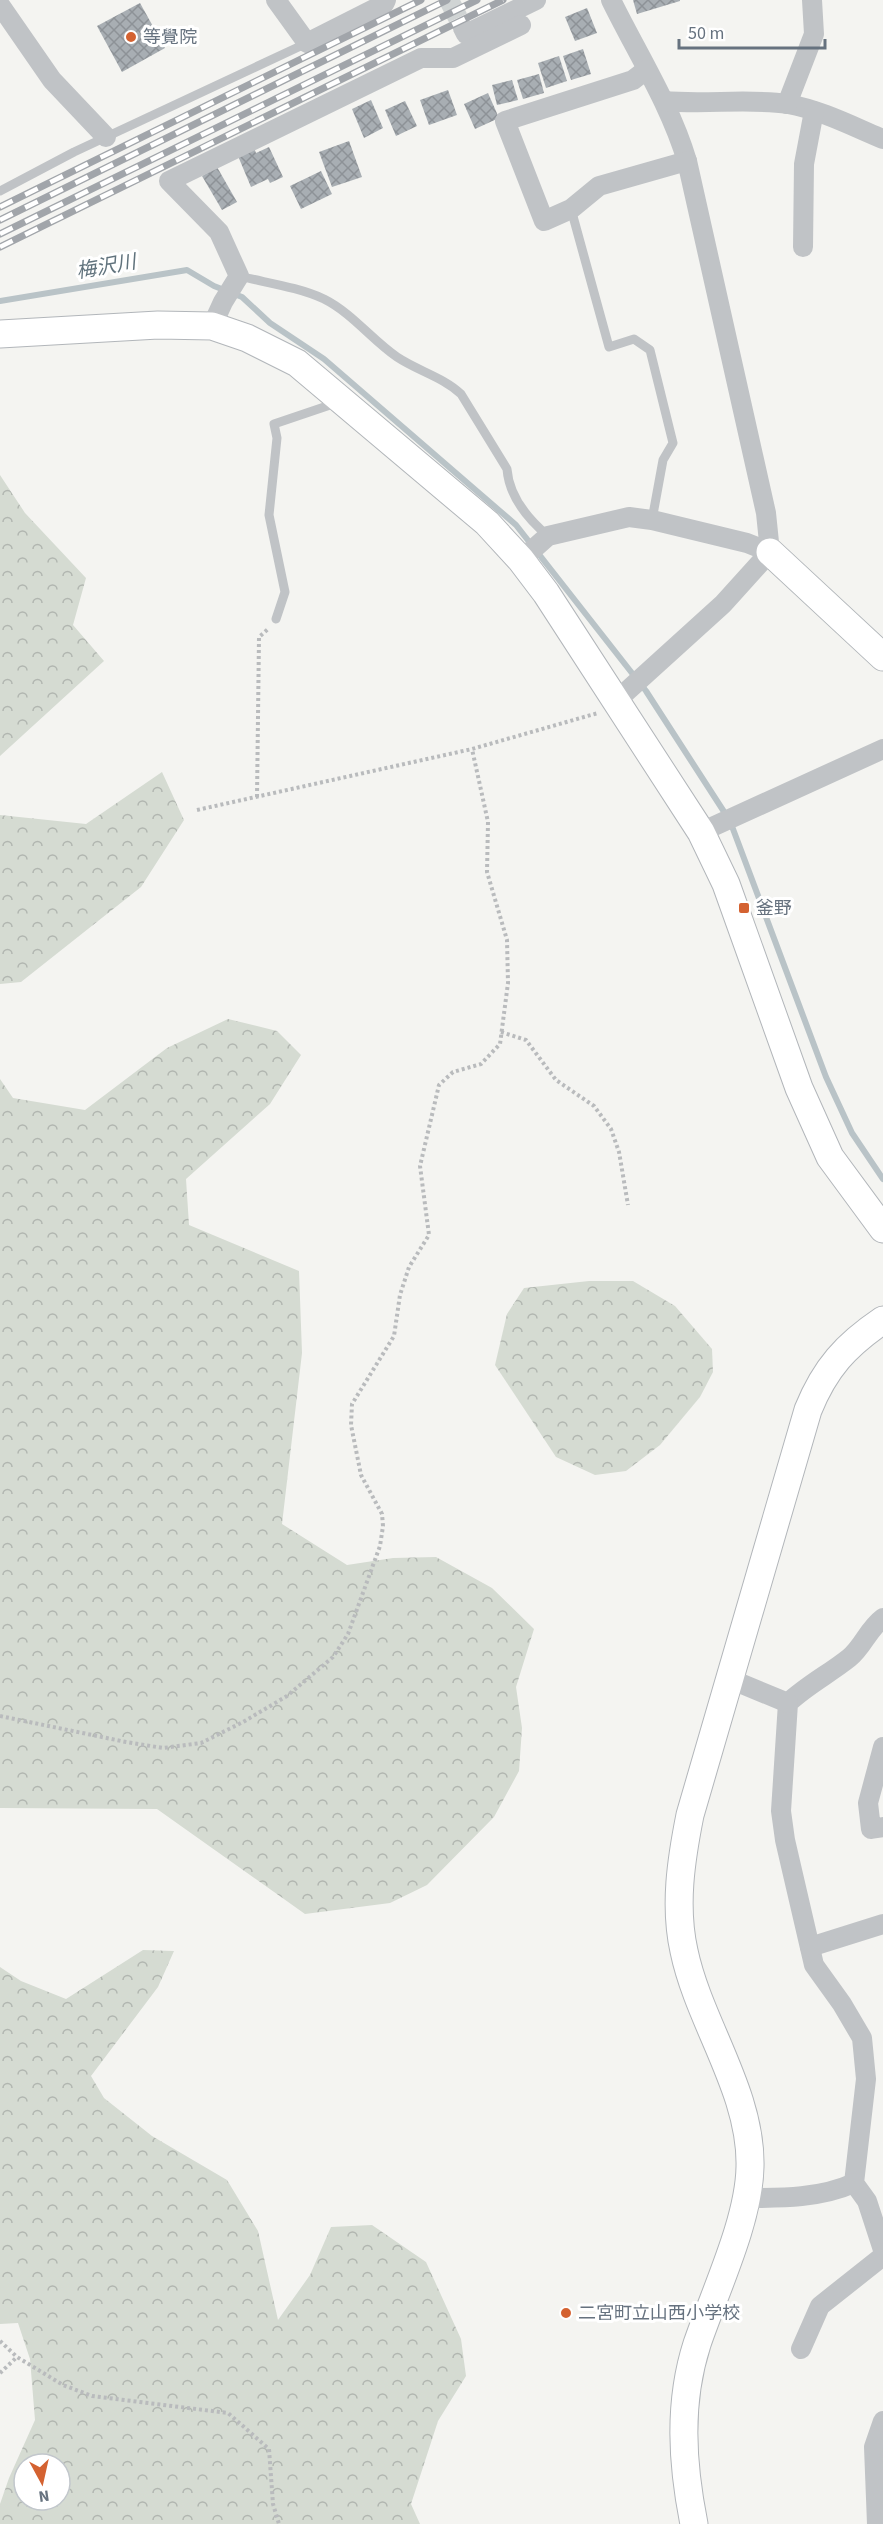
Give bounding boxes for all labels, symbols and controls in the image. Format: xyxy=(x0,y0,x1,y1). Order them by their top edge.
scale bar xyxy=(679,12,824,50)
text: 50 m xyxy=(688,21,724,46)
place label: 等覺院 xyxy=(143,25,197,50)
marker: 等覺院 xyxy=(124,30,138,44)
water label: 梅沢川 xyxy=(74,248,140,286)
place label: 釜野 xyxy=(756,896,792,921)
marker: 釜野 xyxy=(737,901,751,915)
place label: 二宮町立山西小学校 xyxy=(578,2301,740,2326)
marker: 二宮町立山西小学校 xyxy=(559,2306,573,2320)
north arrow xyxy=(12,2452,72,2512)
text: N xyxy=(37,2484,51,2507)

